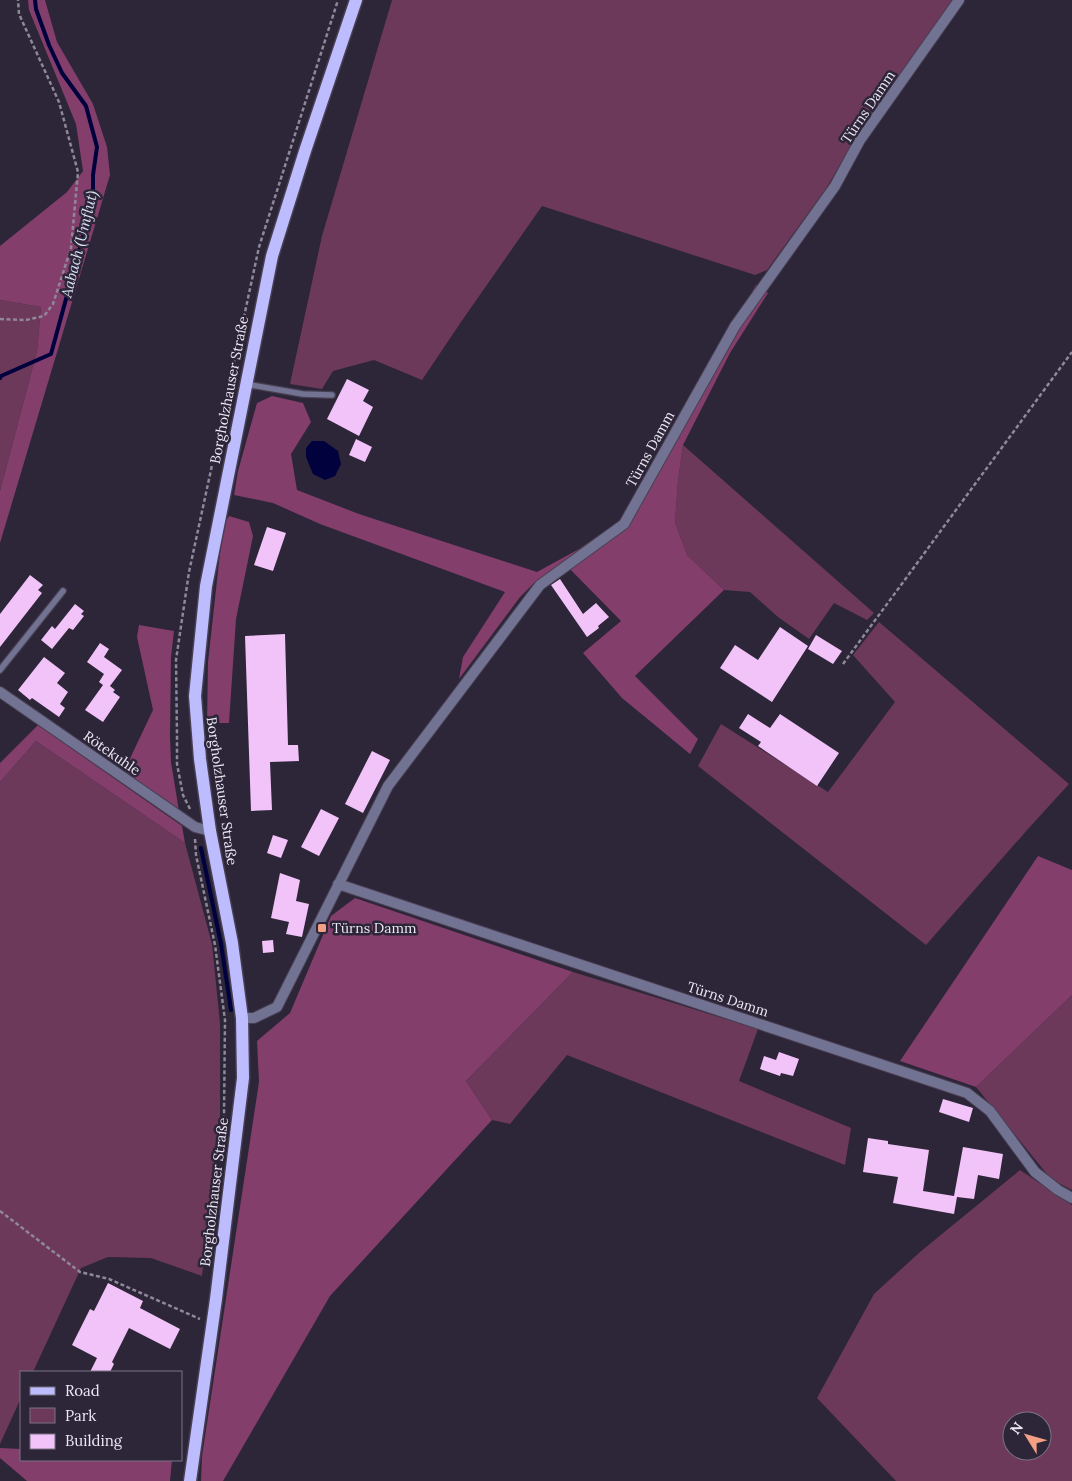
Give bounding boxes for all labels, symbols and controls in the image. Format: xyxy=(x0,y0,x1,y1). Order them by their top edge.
street label: Türns Damm xyxy=(837,67,899,147)
water label: Aabach (Umflut) xyxy=(56,189,102,301)
street label: Borgholzhauser Straße xyxy=(206,314,252,465)
street label: Türns Damm xyxy=(622,407,679,490)
street label: Borgholzhauser Straße xyxy=(203,716,241,867)
street label: Rötekuhle xyxy=(80,727,144,779)
place label: Türns Damm xyxy=(332,919,417,937)
marker: Türns Damm xyxy=(316,922,328,934)
street label: Türns Damm xyxy=(685,977,771,1021)
street label: Borgholzhauser Straße xyxy=(196,1116,232,1267)
legend xyxy=(20,1371,182,1461)
text: Road xyxy=(65,1381,100,1400)
text: Park xyxy=(65,1406,96,1425)
north arrow xyxy=(1002,1411,1052,1461)
text: N xyxy=(1006,1418,1027,1438)
text: Building xyxy=(65,1431,123,1450)

